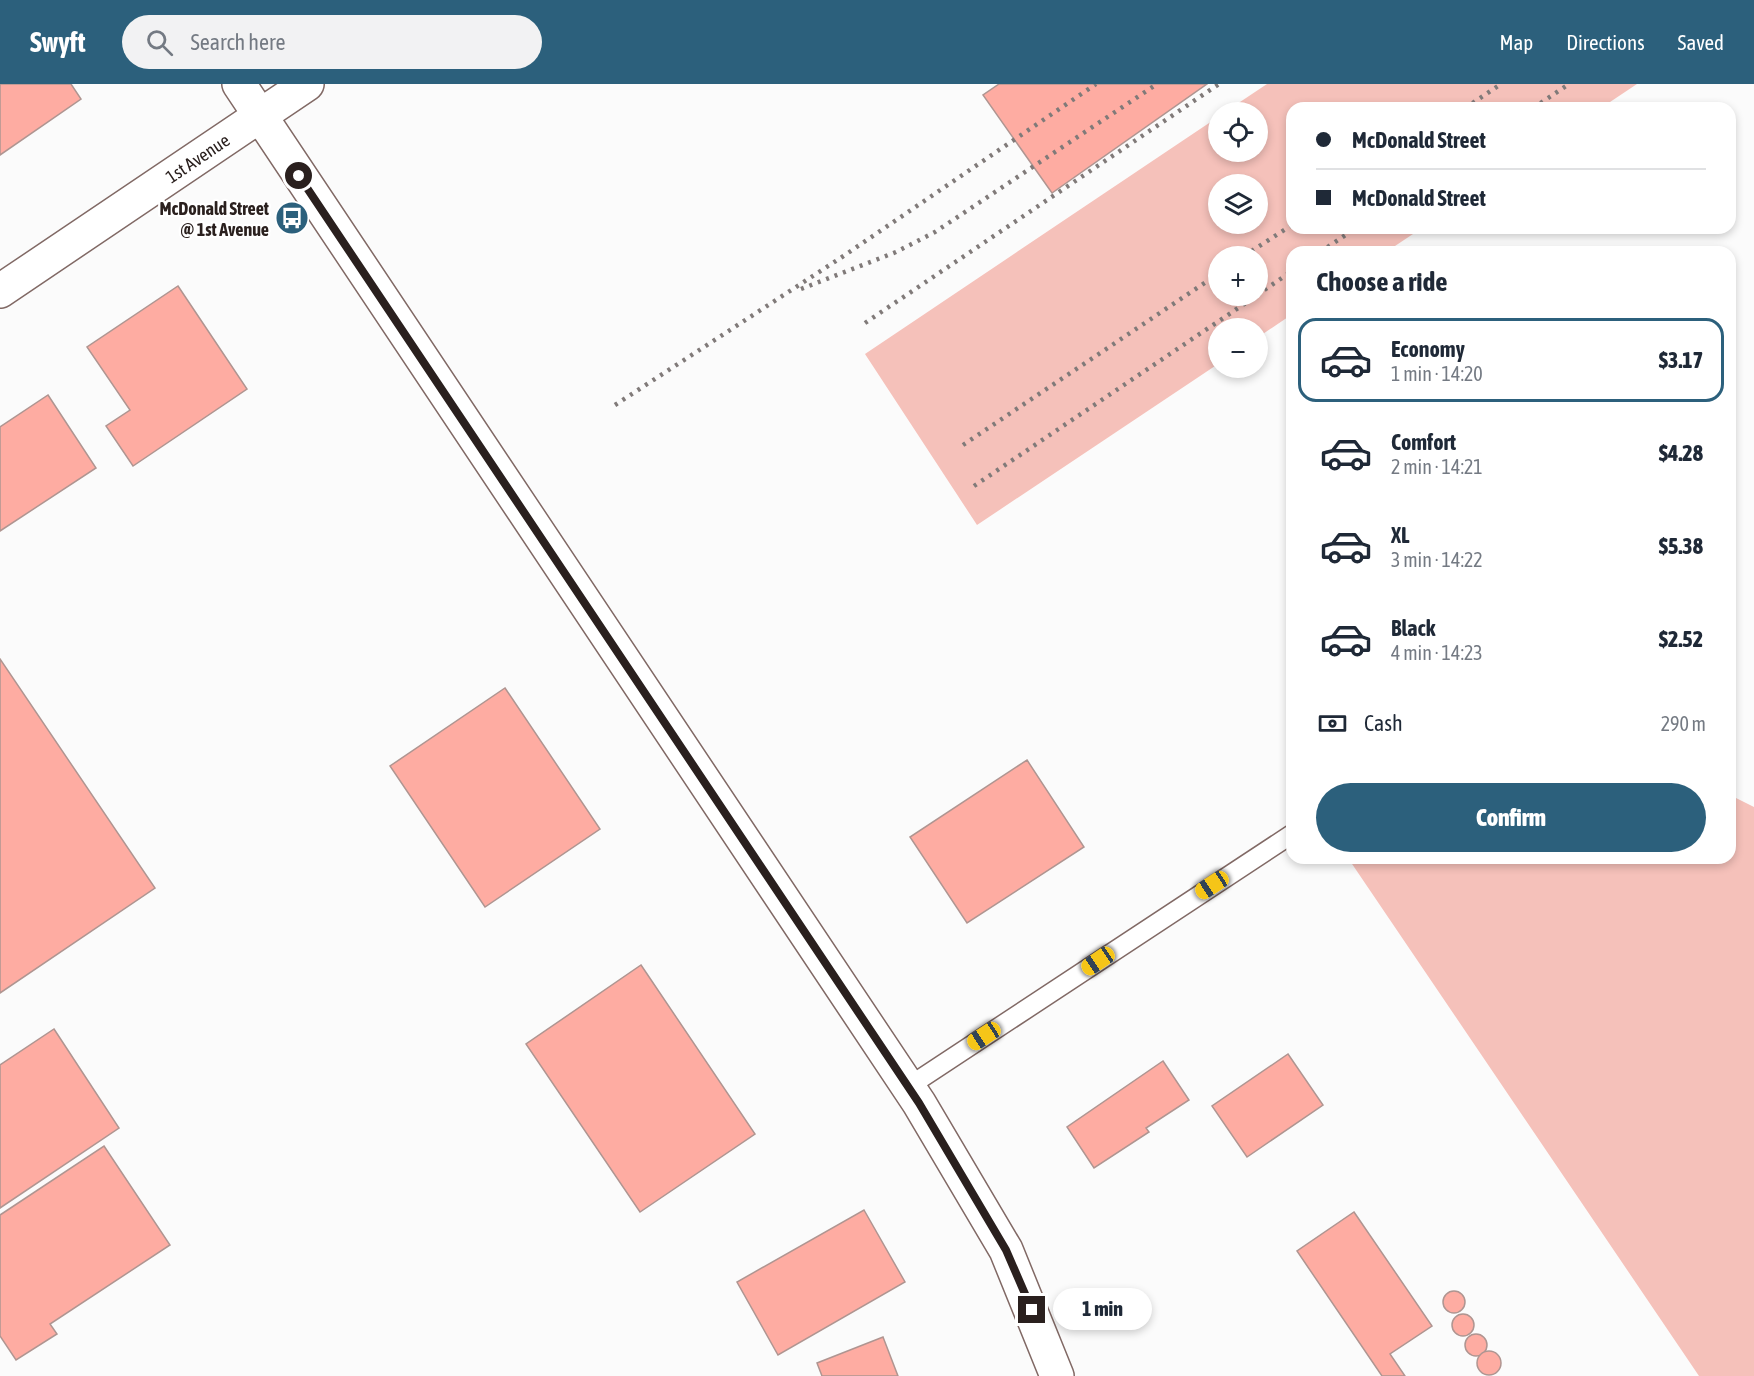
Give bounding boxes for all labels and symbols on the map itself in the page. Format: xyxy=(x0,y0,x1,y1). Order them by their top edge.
street label: 1st Avenue xyxy=(161,129,233,187)
route start xyxy=(285,162,312,189)
place label: McDonald Street @ 1st Avenue xyxy=(160,198,270,240)
bus stop icon: McDonald Street @ 1st Avenue xyxy=(274,200,310,236)
car xyxy=(1192,868,1232,902)
car xyxy=(1078,943,1118,979)
car xyxy=(964,1019,1004,1053)
callout: 1 min xyxy=(1053,1289,1152,1331)
route end xyxy=(1018,1296,1045,1323)

